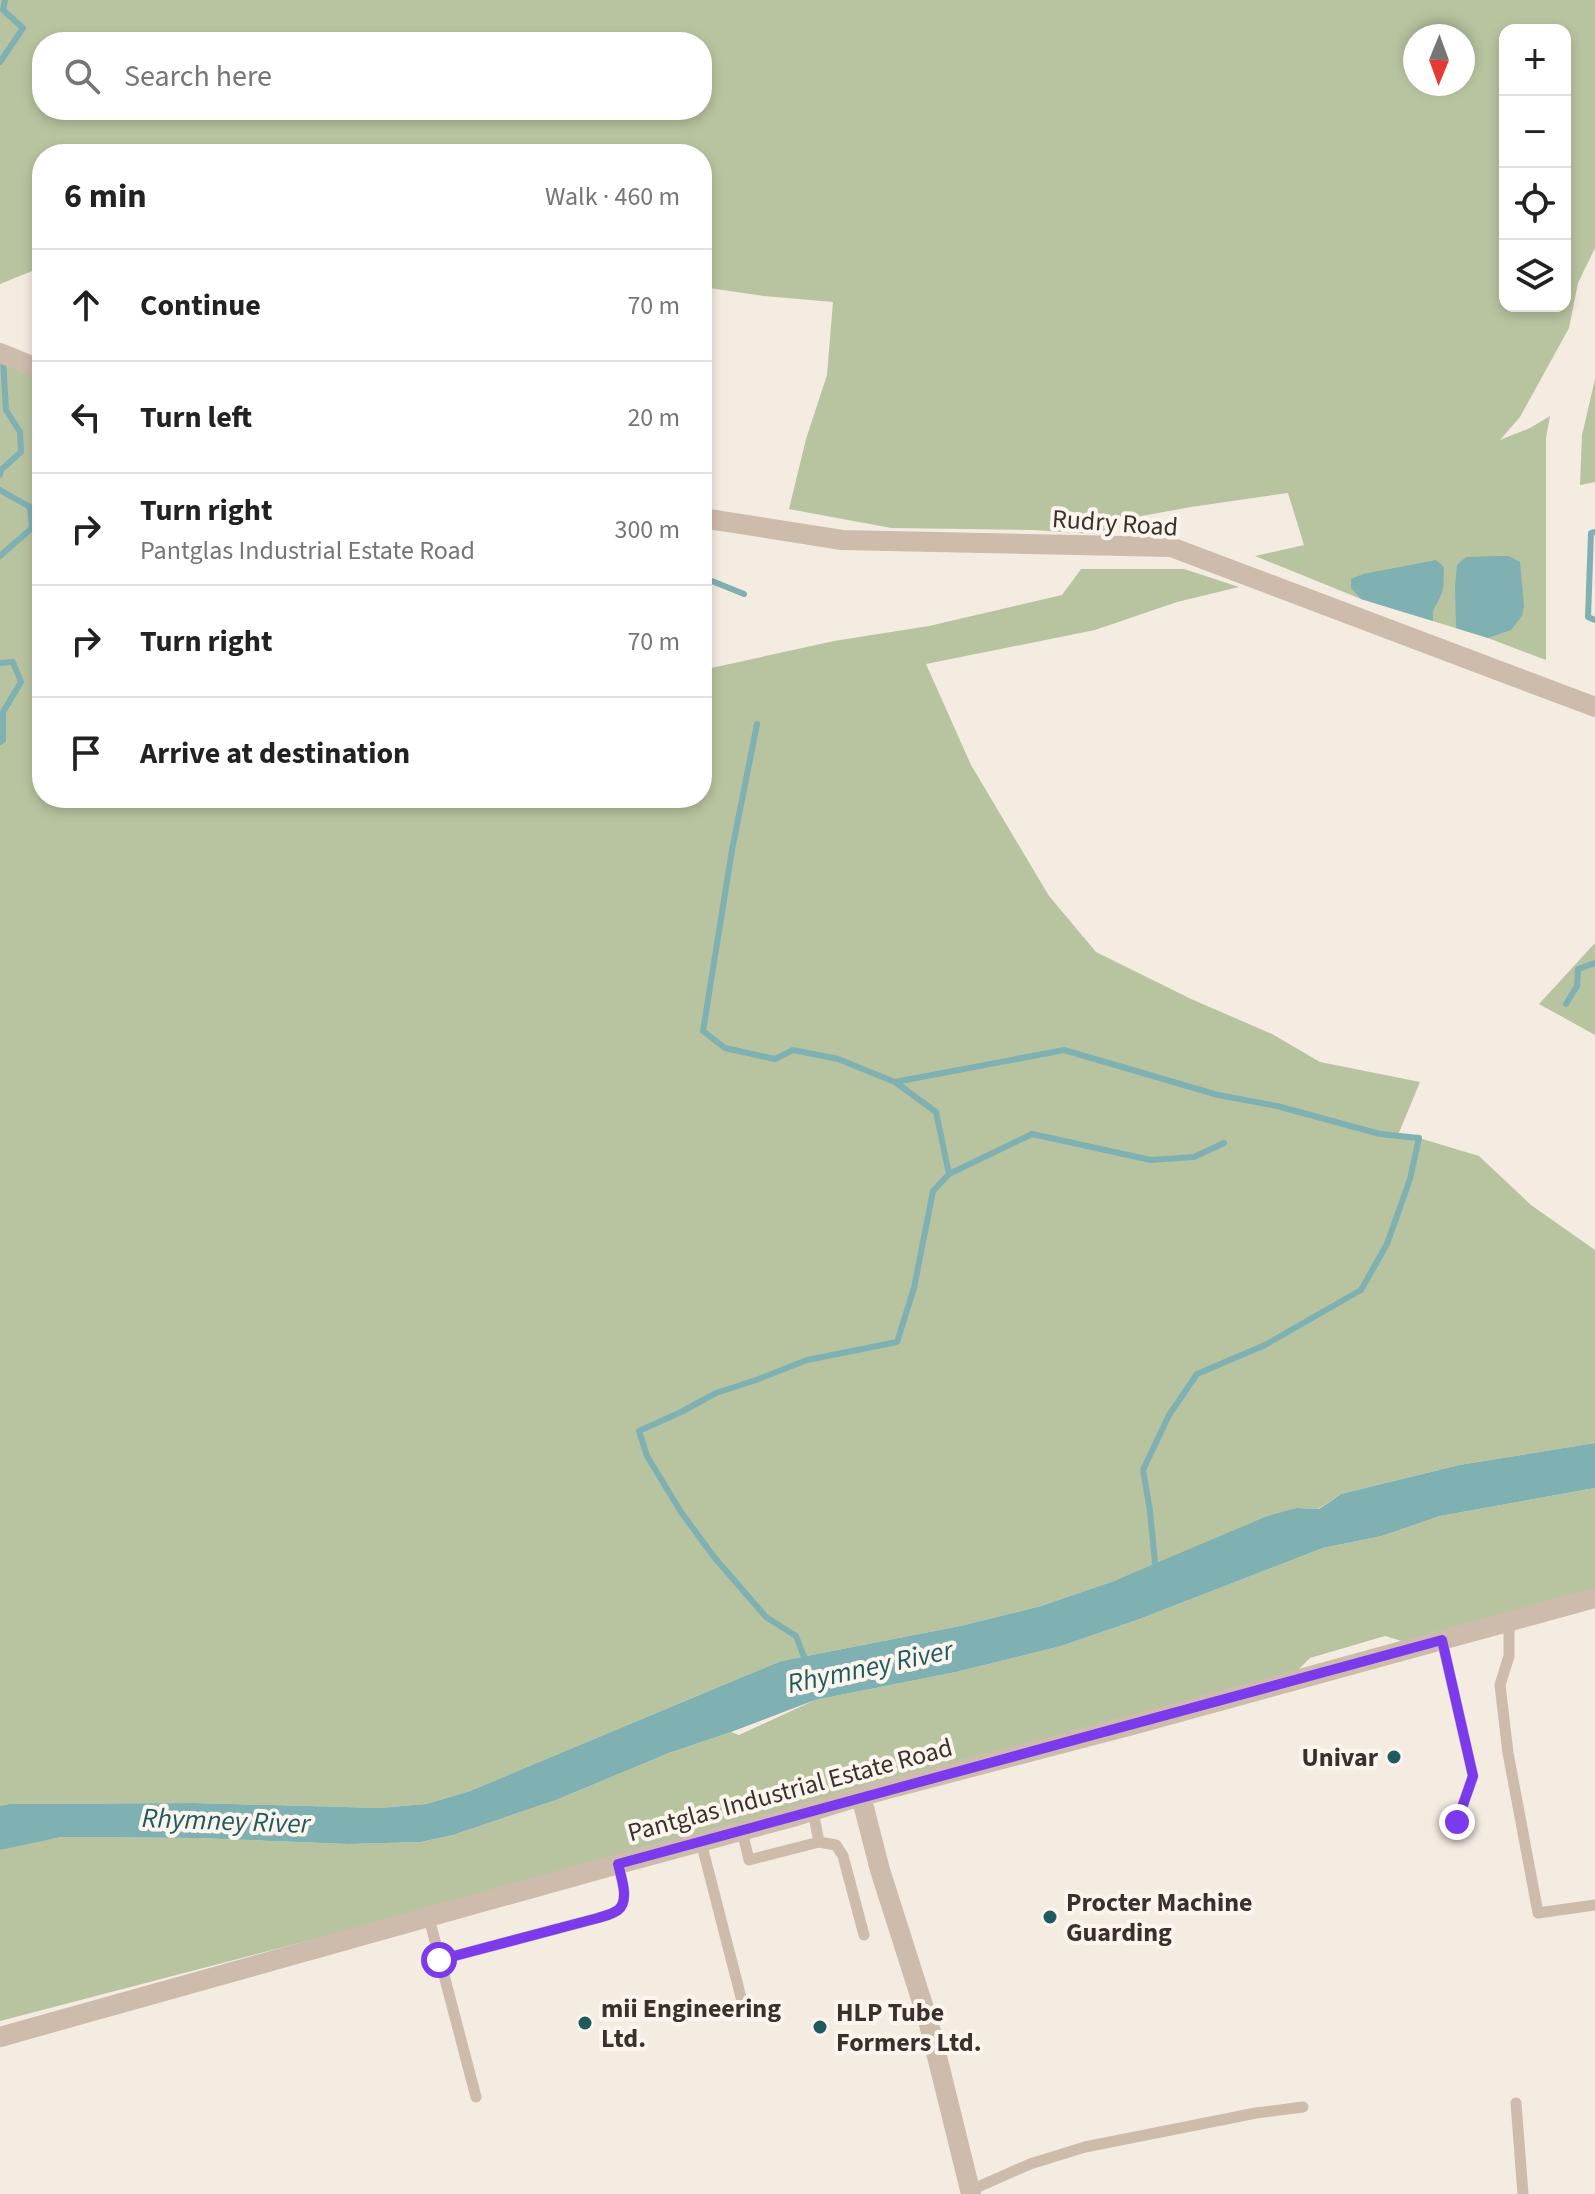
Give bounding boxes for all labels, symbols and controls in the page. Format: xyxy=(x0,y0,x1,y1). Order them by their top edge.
north arrow xyxy=(1403,24,1475,96)
map controls xyxy=(1499,24,1571,312)
button: + xyxy=(1499,24,1571,96)
search box xyxy=(32,32,712,120)
icon: search xyxy=(60,54,104,98)
text: Search here xyxy=(124,55,272,98)
button: − xyxy=(1499,96,1571,168)
button: locate xyxy=(1499,168,1571,240)
text: 6 min xyxy=(64,172,147,221)
text: Walk · 460 m xyxy=(545,178,680,215)
button: layers xyxy=(1499,240,1571,312)
icon: ahead xyxy=(64,283,108,327)
text: Continue xyxy=(140,284,261,327)
text: 70 m xyxy=(627,287,680,324)
icon: left xyxy=(64,395,108,439)
text: Turn left xyxy=(140,396,252,439)
text: 20 m xyxy=(627,399,680,436)
text: Turn right xyxy=(140,489,272,532)
street label: Rudry Road xyxy=(1051,500,1179,546)
icon: right xyxy=(64,507,108,551)
text: 300 m xyxy=(614,511,680,548)
text: Pantglas Industrial Estate Road xyxy=(140,532,475,569)
icon: right xyxy=(64,619,108,663)
text: Turn right xyxy=(140,620,272,663)
text: 70 m xyxy=(627,623,680,660)
icon: arrive xyxy=(64,731,108,775)
text: Arrive at destination xyxy=(140,732,410,775)
water label: Rhymney River xyxy=(783,1630,958,1704)
street label: Pantglas Industrial Estate Road xyxy=(623,1729,957,1851)
place label: Univar xyxy=(1302,1739,1379,1776)
marker: Univar xyxy=(1385,1748,1403,1766)
water label: Rhymney River xyxy=(141,1798,312,1844)
route end xyxy=(1439,1804,1475,1840)
place label: Procter Machine Guarding xyxy=(1066,1884,1252,1951)
marker: Procter Machine Guarding xyxy=(1041,1908,1059,1926)
route start xyxy=(421,1942,457,1978)
place label: mii Engineering Ltd. xyxy=(601,1990,781,2057)
place label: HLP Tube Formers Ltd. xyxy=(836,1994,981,2061)
marker: mii Engineering Ltd. xyxy=(576,2014,594,2032)
marker: HLP Tube Formers Ltd. xyxy=(811,2018,829,2036)

